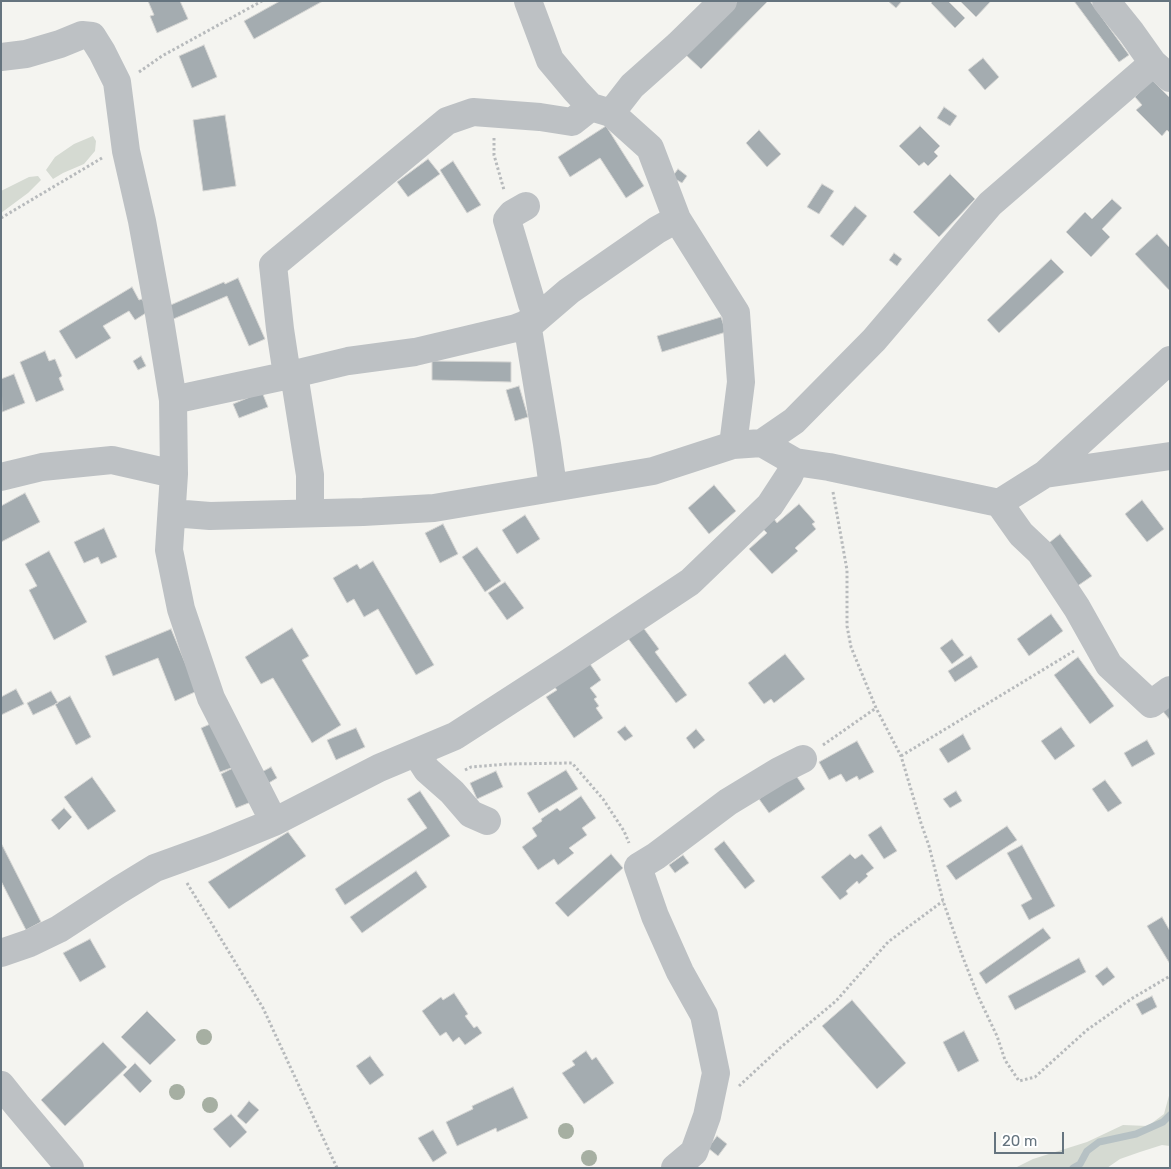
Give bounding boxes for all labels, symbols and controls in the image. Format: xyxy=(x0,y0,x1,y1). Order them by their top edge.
scale bar xyxy=(996,1122,1066,1154)
text: 20 m xyxy=(1002,1132,1037,1150)

